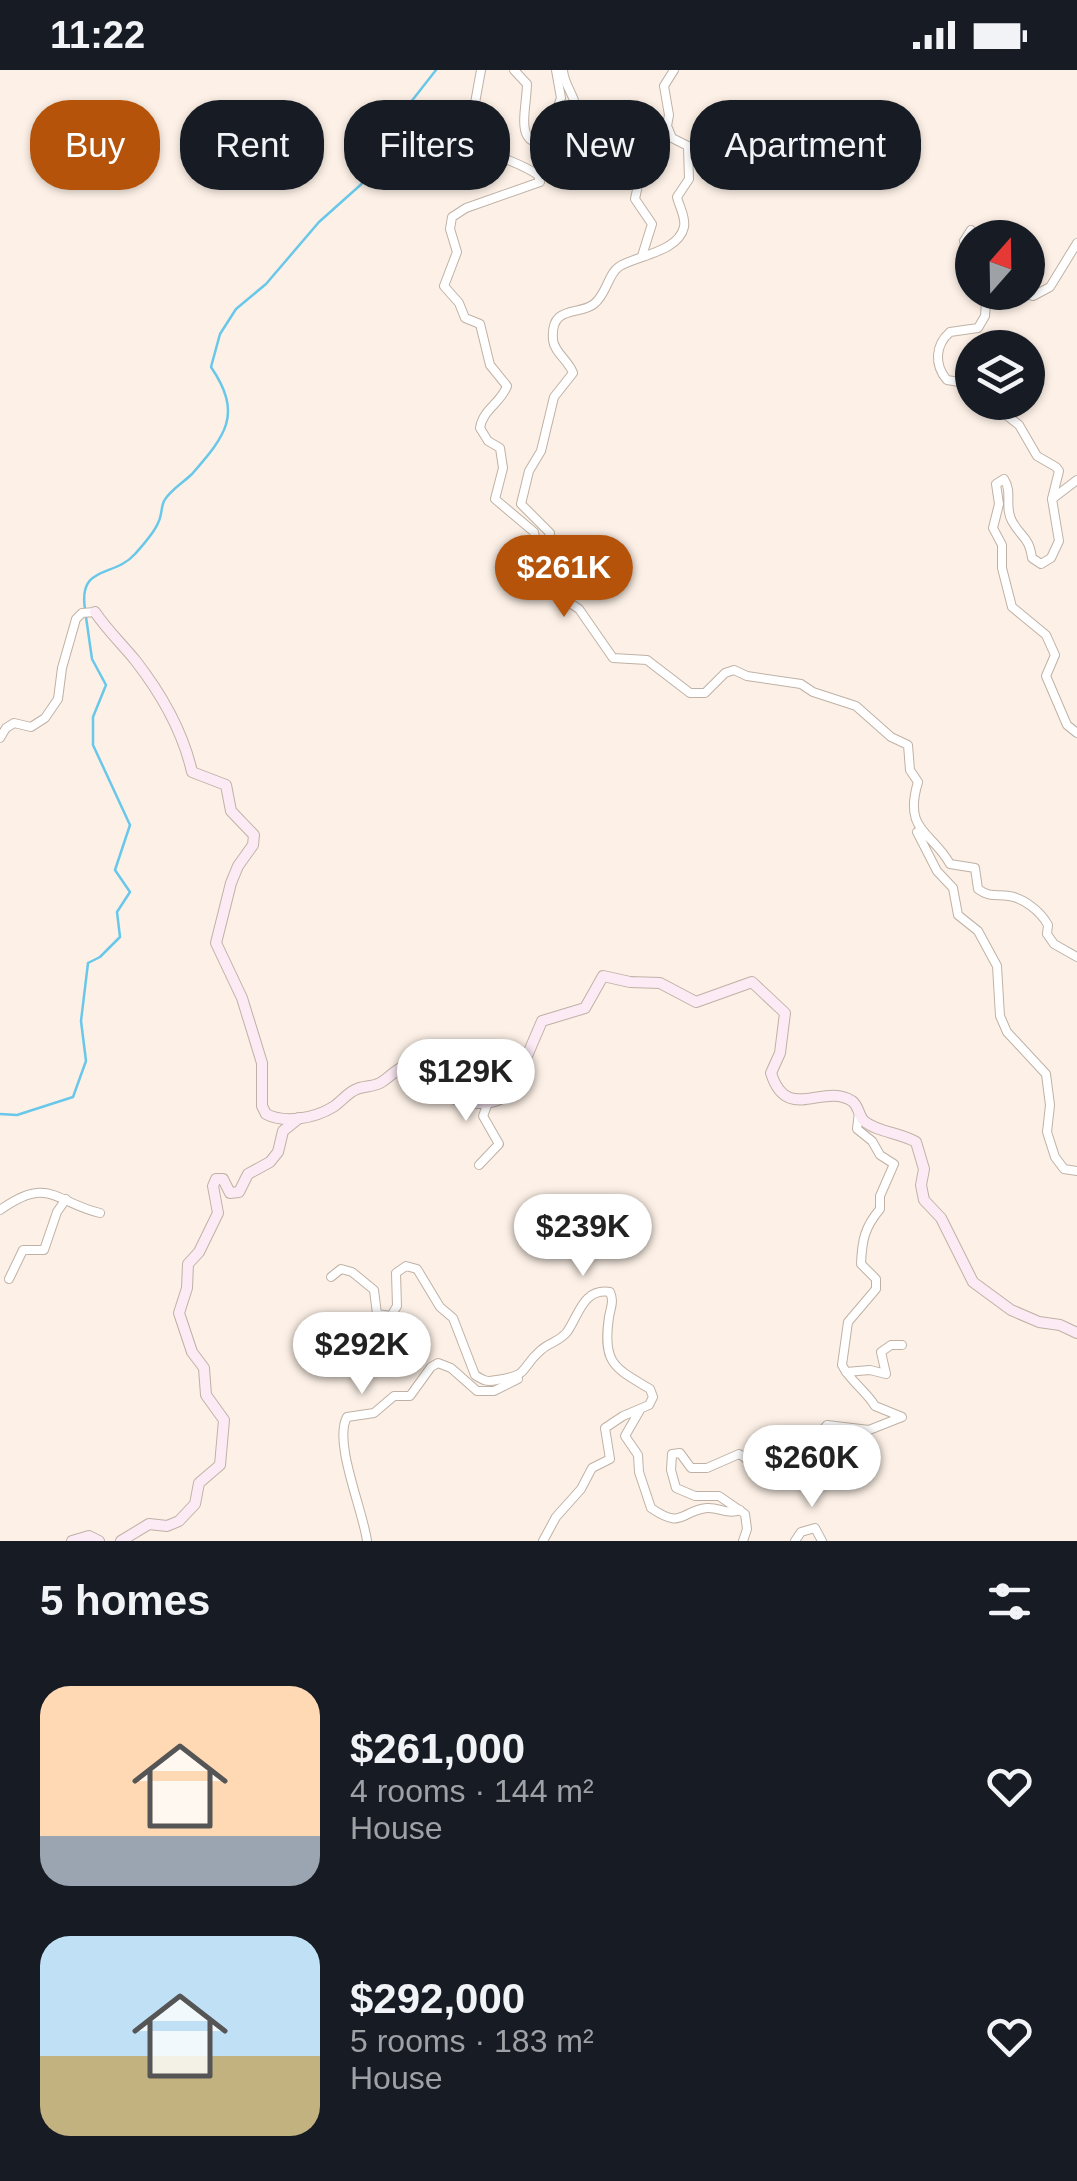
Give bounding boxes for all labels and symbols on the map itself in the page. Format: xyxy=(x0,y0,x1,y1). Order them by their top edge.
north arrow xyxy=(955,220,1045,310)
pin: $261K xyxy=(494,535,634,620)
pin: $129K xyxy=(396,1039,536,1124)
pin: $239K xyxy=(513,1194,653,1279)
pin: $292K xyxy=(292,1312,432,1397)
pin: $260K xyxy=(742,1425,882,1510)

